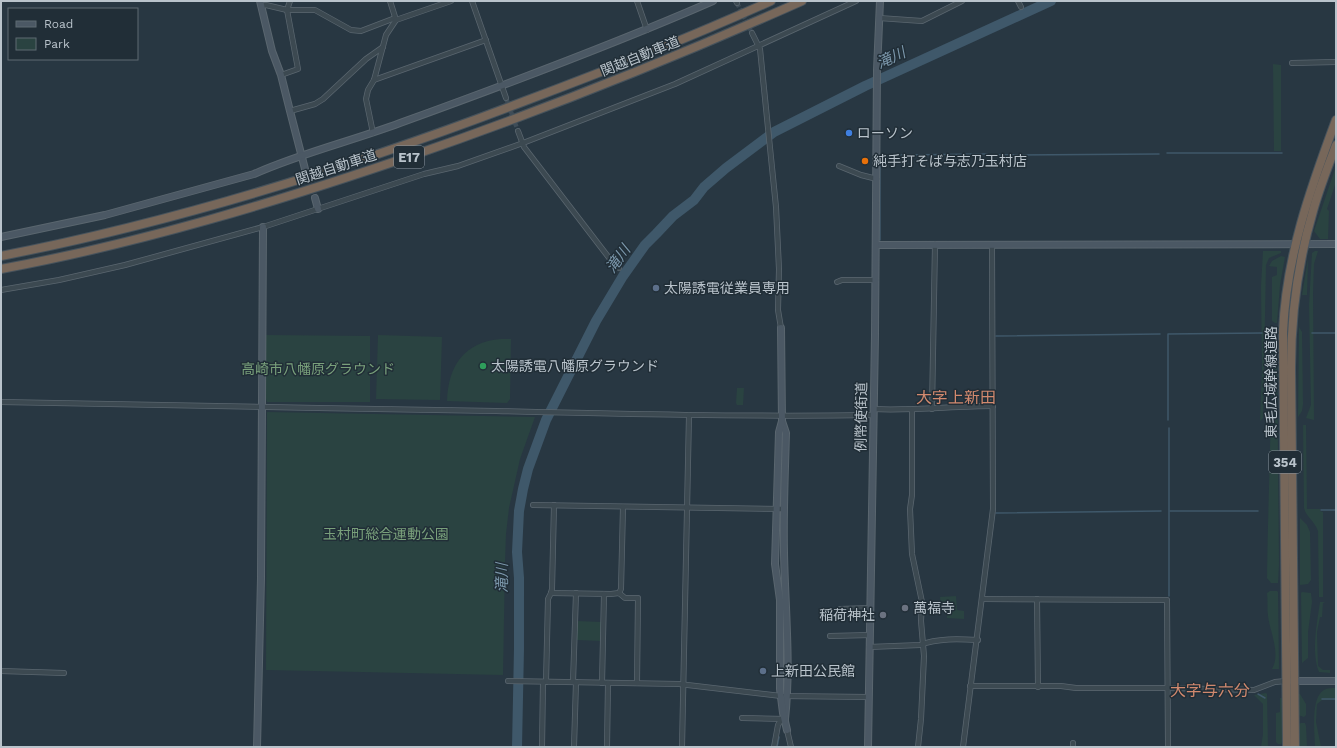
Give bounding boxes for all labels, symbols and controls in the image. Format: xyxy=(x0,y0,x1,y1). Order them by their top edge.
legend xyxy=(8,8,138,60)
text: Road xyxy=(44,17,73,31)
street label: 関越自動車道 xyxy=(598,33,682,79)
text: Park xyxy=(44,37,70,51)
water label: 滝川 xyxy=(874,43,910,72)
place label: ローソン xyxy=(857,125,913,141)
marker: ローソン xyxy=(844,128,854,138)
street label: 関越自動車道 xyxy=(294,146,378,188)
road number: E17 xyxy=(394,146,424,168)
place label: 純手打そば与志乃玉村店 xyxy=(873,153,1027,169)
marker: 純手打そば与志乃玉村店 xyxy=(860,156,870,166)
water label: 滝川 xyxy=(602,240,635,276)
place label: 太陽誘電従業員専用 xyxy=(664,280,790,296)
marker: 太陽誘電従業員専用 xyxy=(651,283,661,293)
street label: 東毛広域幹線道路 xyxy=(1263,326,1279,438)
place label: 太陽誘電八幡原グラウンド xyxy=(491,358,659,374)
park label: 高崎市八幡原グラウンド xyxy=(241,361,395,377)
marker: 太陽誘電八幡原グラウンド xyxy=(478,361,488,371)
street label: 例幣使街道 xyxy=(852,382,870,452)
district label: 大字上新田 xyxy=(916,388,996,407)
road number: 354 xyxy=(1269,451,1301,473)
park label: 玉村町総合運動公園 xyxy=(323,526,449,542)
water label: 滝川 xyxy=(493,561,511,593)
place label: 萬福寺 xyxy=(913,600,955,616)
marker: 萬福寺 xyxy=(900,603,910,613)
place label: 稲荷神社 xyxy=(819,607,875,623)
marker: 稲荷神社 xyxy=(878,610,888,620)
place label: 上新田公民館 xyxy=(771,663,855,679)
marker: 上新田公民館 xyxy=(758,666,768,676)
district label: 大字与六分 xyxy=(1170,681,1250,700)

